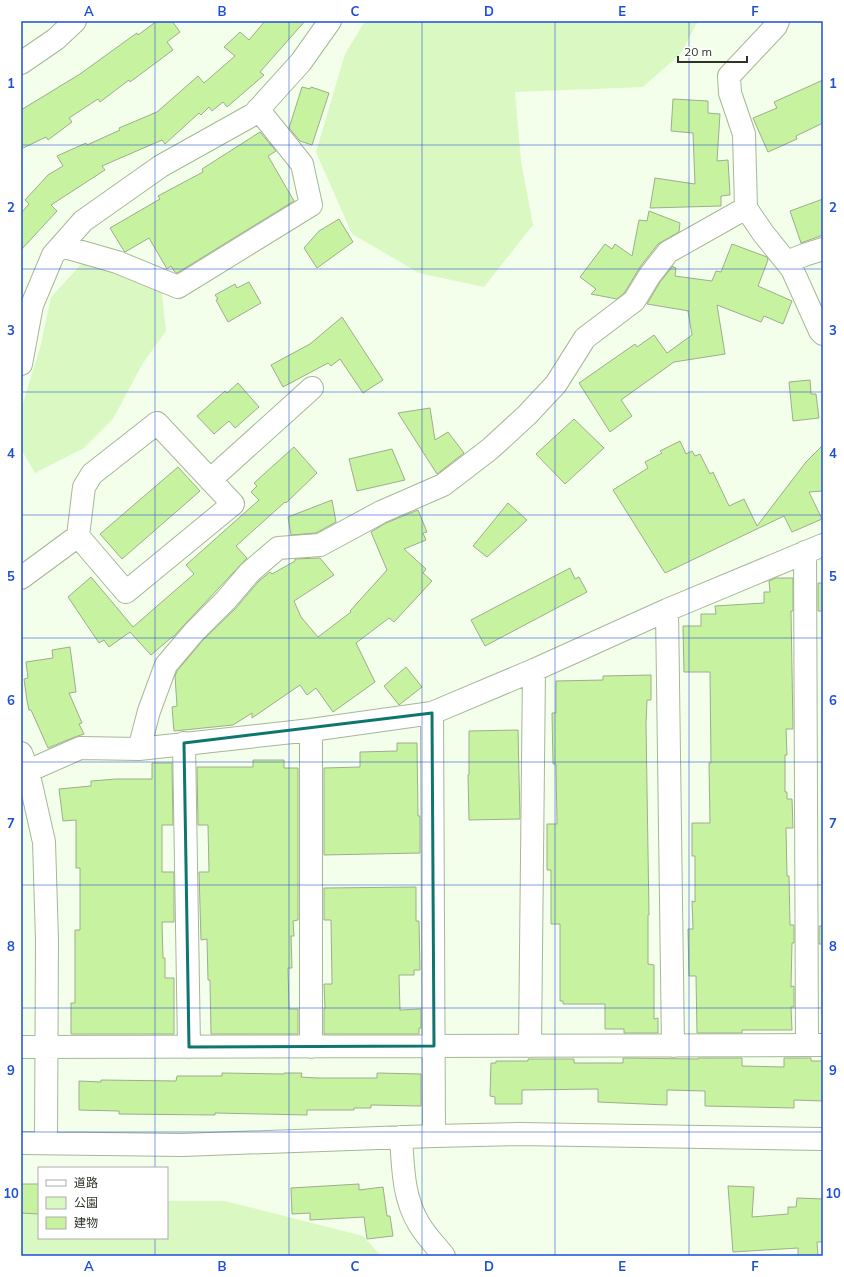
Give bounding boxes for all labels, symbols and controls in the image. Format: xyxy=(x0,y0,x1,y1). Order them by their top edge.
text: A xyxy=(84,3,94,19)
text: B xyxy=(218,3,227,19)
text: C xyxy=(351,3,360,19)
text: D xyxy=(484,3,494,19)
text: E xyxy=(618,3,626,19)
text: F xyxy=(751,3,759,19)
scale bar xyxy=(678,38,747,64)
text: 20 m xyxy=(684,44,712,59)
text: 1 xyxy=(7,75,15,91)
text: 1 xyxy=(829,75,837,91)
text: 2 xyxy=(7,199,15,215)
text: 2 xyxy=(829,199,837,215)
text: 3 xyxy=(7,322,15,338)
text: 3 xyxy=(829,322,837,338)
text: 4 xyxy=(7,445,15,461)
text: 4 xyxy=(829,445,837,461)
text: 5 xyxy=(7,568,15,584)
text: 5 xyxy=(829,568,837,584)
text: 6 xyxy=(7,692,15,708)
text: 6 xyxy=(829,692,837,708)
text: 7 xyxy=(7,815,15,831)
text: 7 xyxy=(829,815,837,831)
text: 8 xyxy=(7,938,15,954)
text: 8 xyxy=(829,938,837,954)
text: 9 xyxy=(7,1062,15,1078)
text: 9 xyxy=(829,1062,837,1078)
legend xyxy=(38,1167,168,1239)
text: 道路 xyxy=(74,1175,98,1190)
text: 10 xyxy=(3,1185,19,1201)
text: 10 xyxy=(825,1185,841,1201)
text: 公園 xyxy=(74,1195,98,1210)
text: 建物 xyxy=(74,1215,98,1230)
text: A xyxy=(84,1258,94,1274)
text: B xyxy=(218,1258,227,1274)
text: C xyxy=(351,1258,360,1274)
text: D xyxy=(484,1258,494,1274)
text: E xyxy=(618,1258,626,1274)
text: F xyxy=(751,1258,759,1274)

